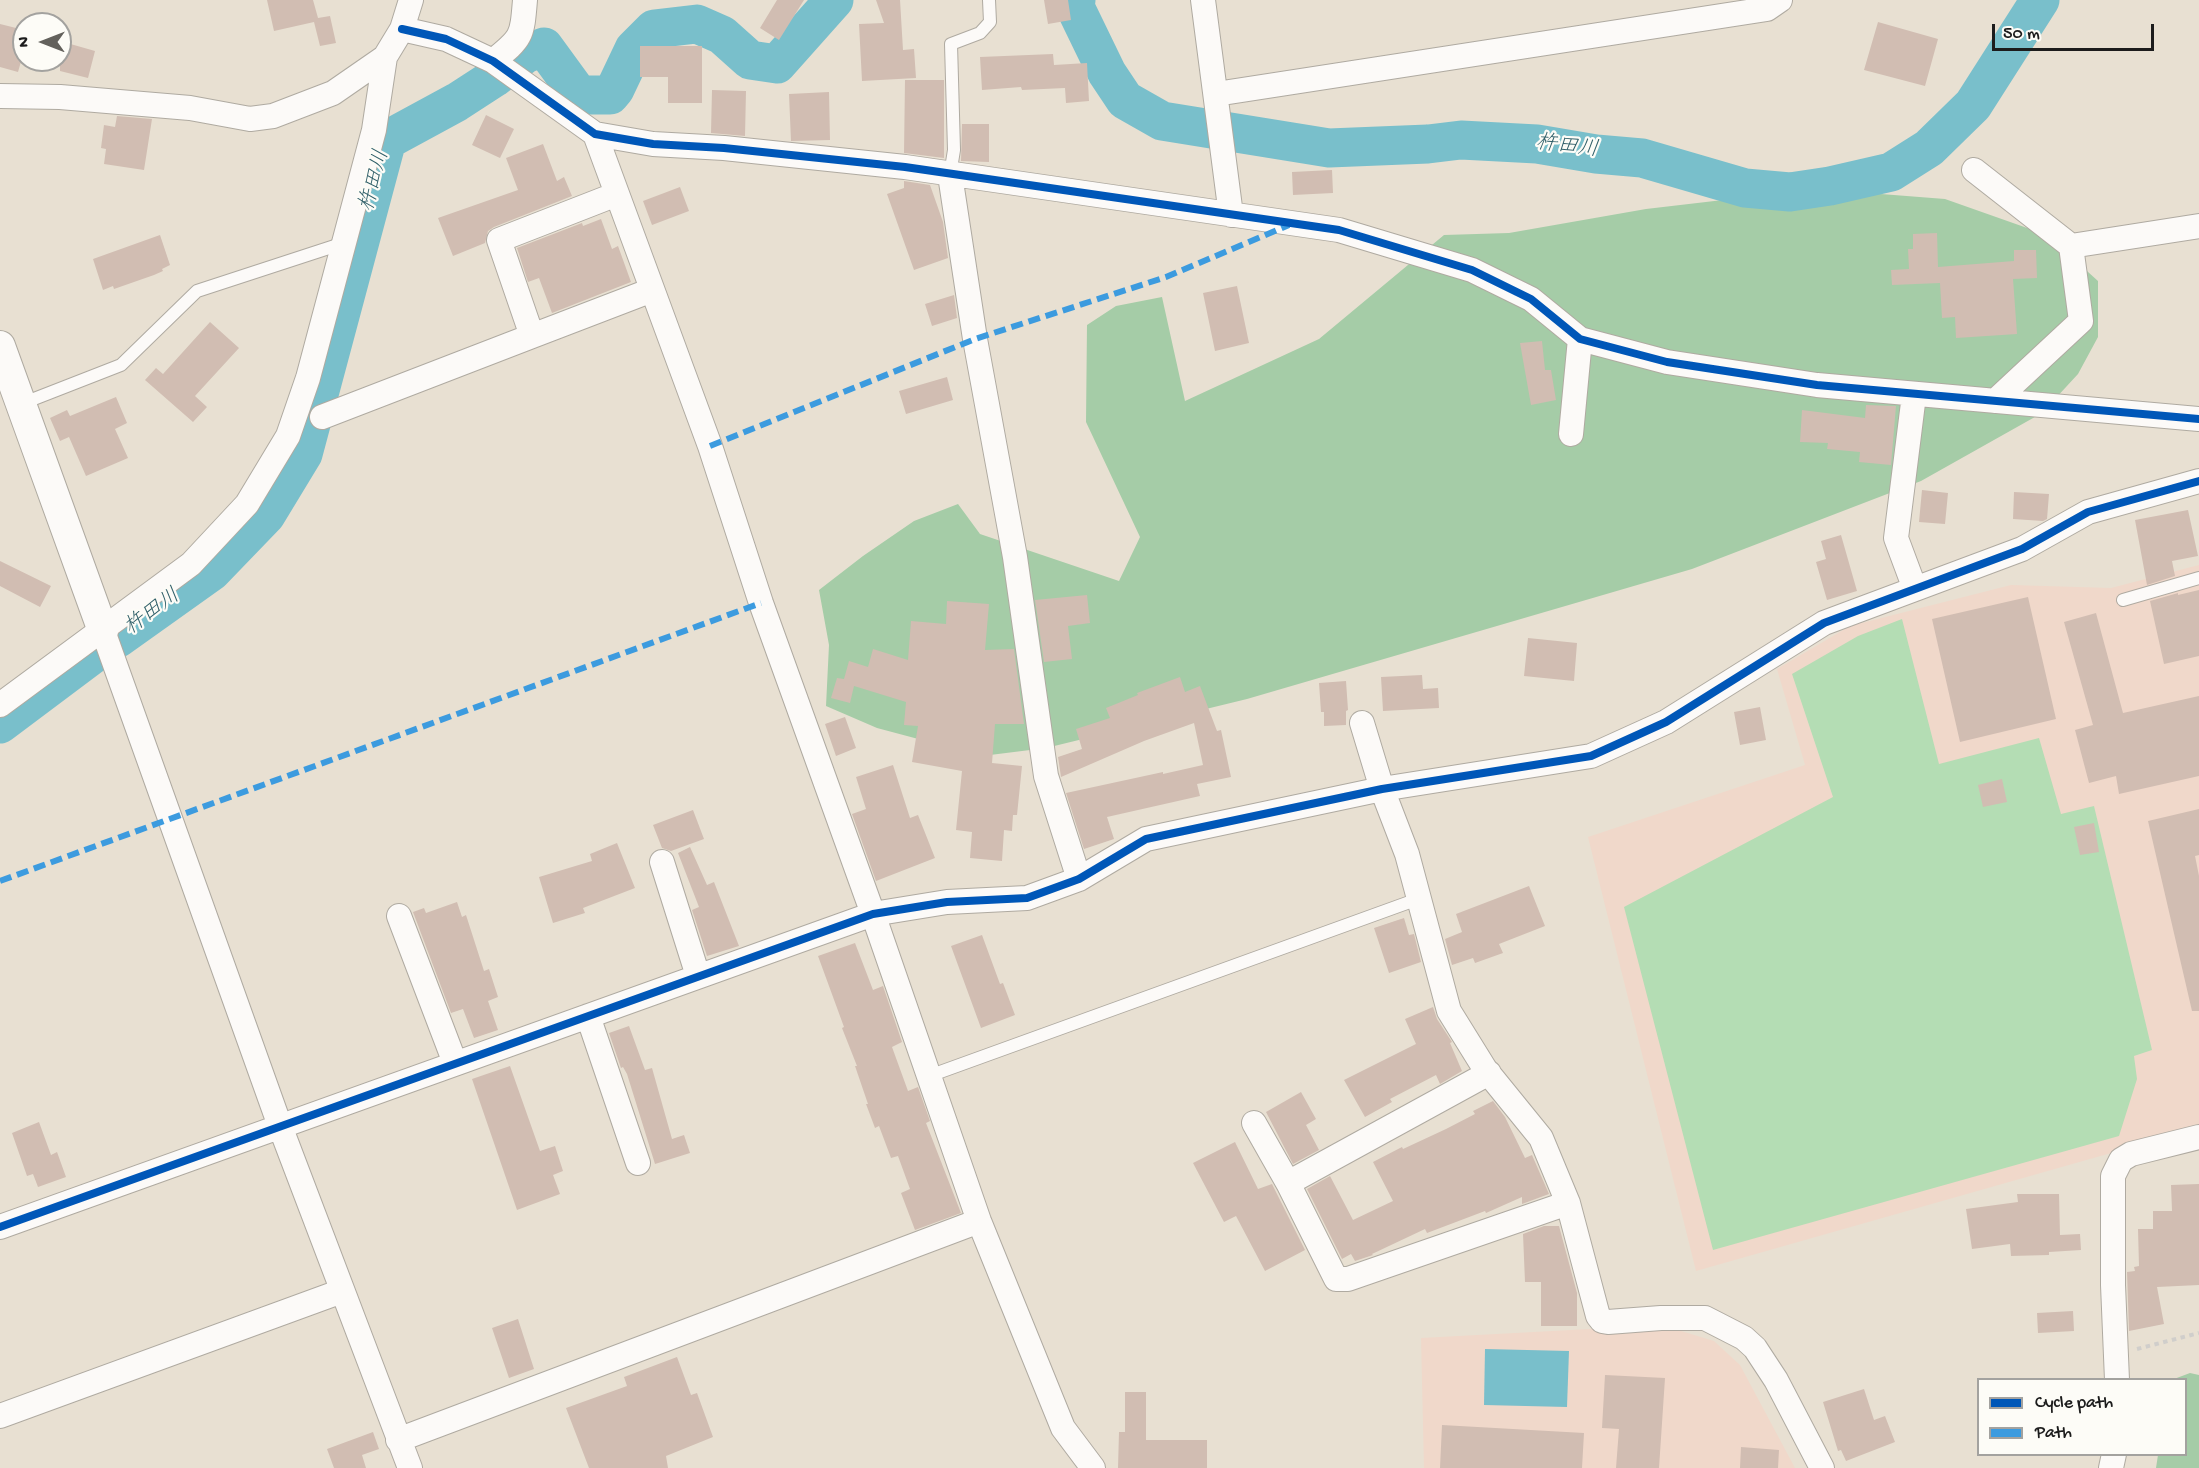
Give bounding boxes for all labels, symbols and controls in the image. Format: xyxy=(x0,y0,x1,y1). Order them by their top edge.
north arrow xyxy=(12,12,72,72)
scale bar xyxy=(1995,12,2157,50)
text: 50 m xyxy=(2003,24,2040,45)
text: N xyxy=(16,37,35,47)
water label: 杵田川 xyxy=(1534,132,1600,164)
water label: 杵田川 xyxy=(356,147,396,215)
water label: 杵田川 xyxy=(120,584,186,642)
legend xyxy=(1977,1378,2187,1456)
text: Cycle path xyxy=(2035,1393,2113,1414)
text: Path xyxy=(2035,1423,2072,1444)

